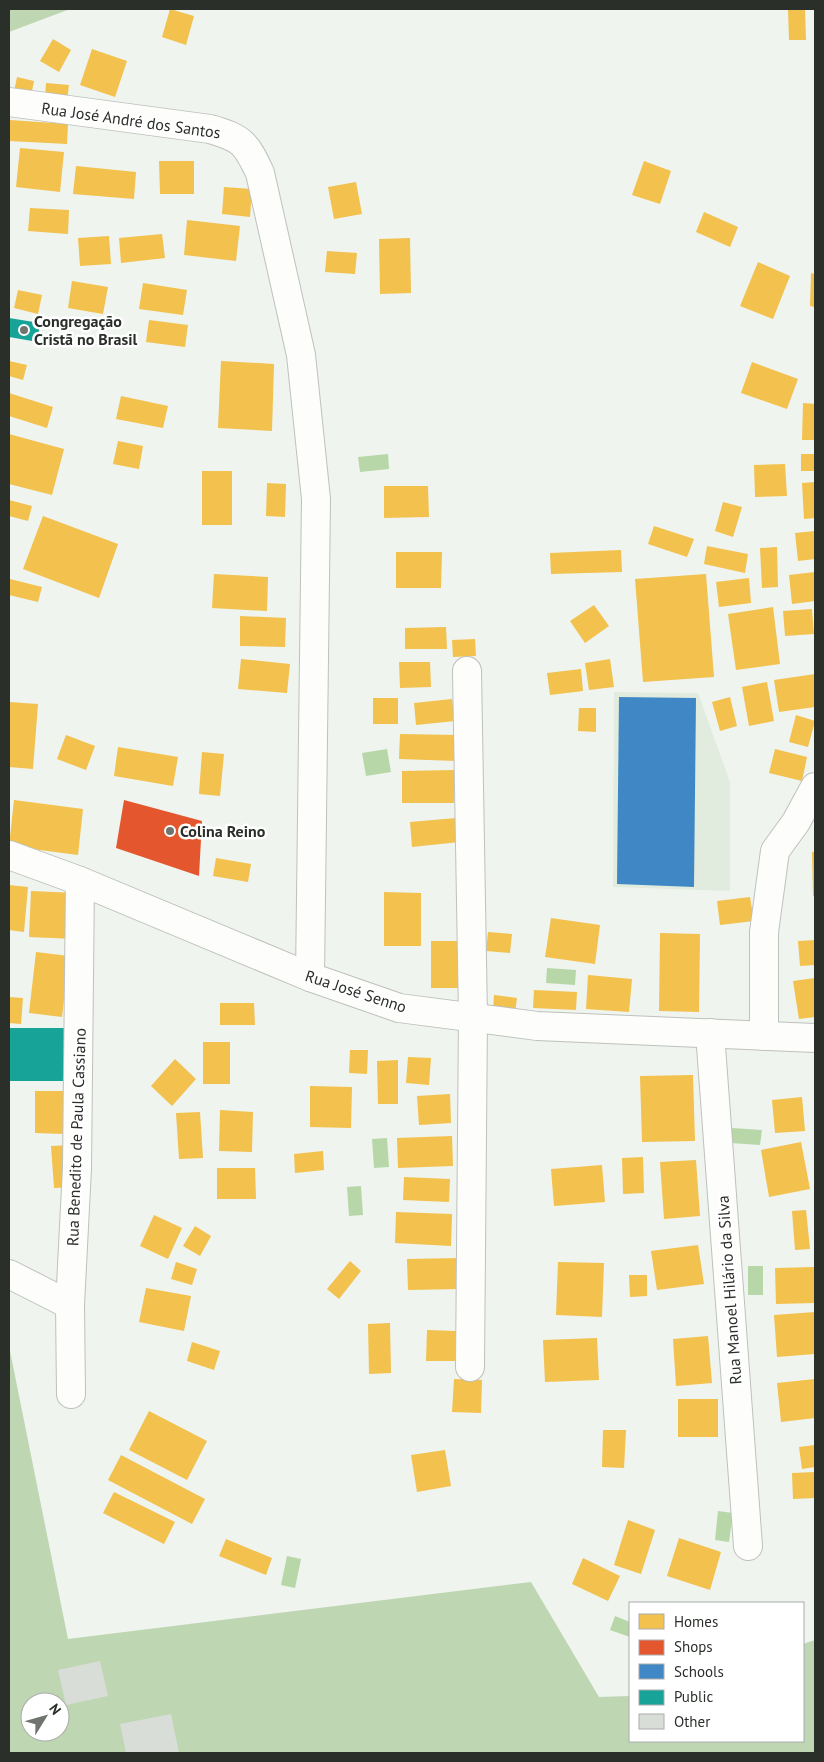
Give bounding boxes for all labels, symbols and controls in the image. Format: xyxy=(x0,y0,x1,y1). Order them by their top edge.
street label: Rua José André dos Santos xyxy=(40,98,222,143)
place label: Congregação Cristã no Brasil xyxy=(34,311,137,349)
marker: Congregação Cristã no Brasil xyxy=(18,324,30,336)
place label: Colina Reino xyxy=(180,821,266,841)
marker: Colina Reino xyxy=(164,825,176,837)
street label: Rua José Senno xyxy=(303,965,409,1017)
street label: Rua Benedito de Paula Cassiano xyxy=(62,1028,90,1246)
street label: Rua Manoel Hilário da Silva xyxy=(712,1195,746,1385)
legend xyxy=(629,1602,804,1742)
text: Homes xyxy=(674,1612,718,1631)
text: Shops xyxy=(674,1637,713,1656)
text: Schools xyxy=(674,1662,724,1681)
text: Public xyxy=(674,1687,713,1706)
north arrow xyxy=(20,1692,70,1742)
text: N xyxy=(45,1700,65,1718)
text: Other xyxy=(674,1712,710,1731)

